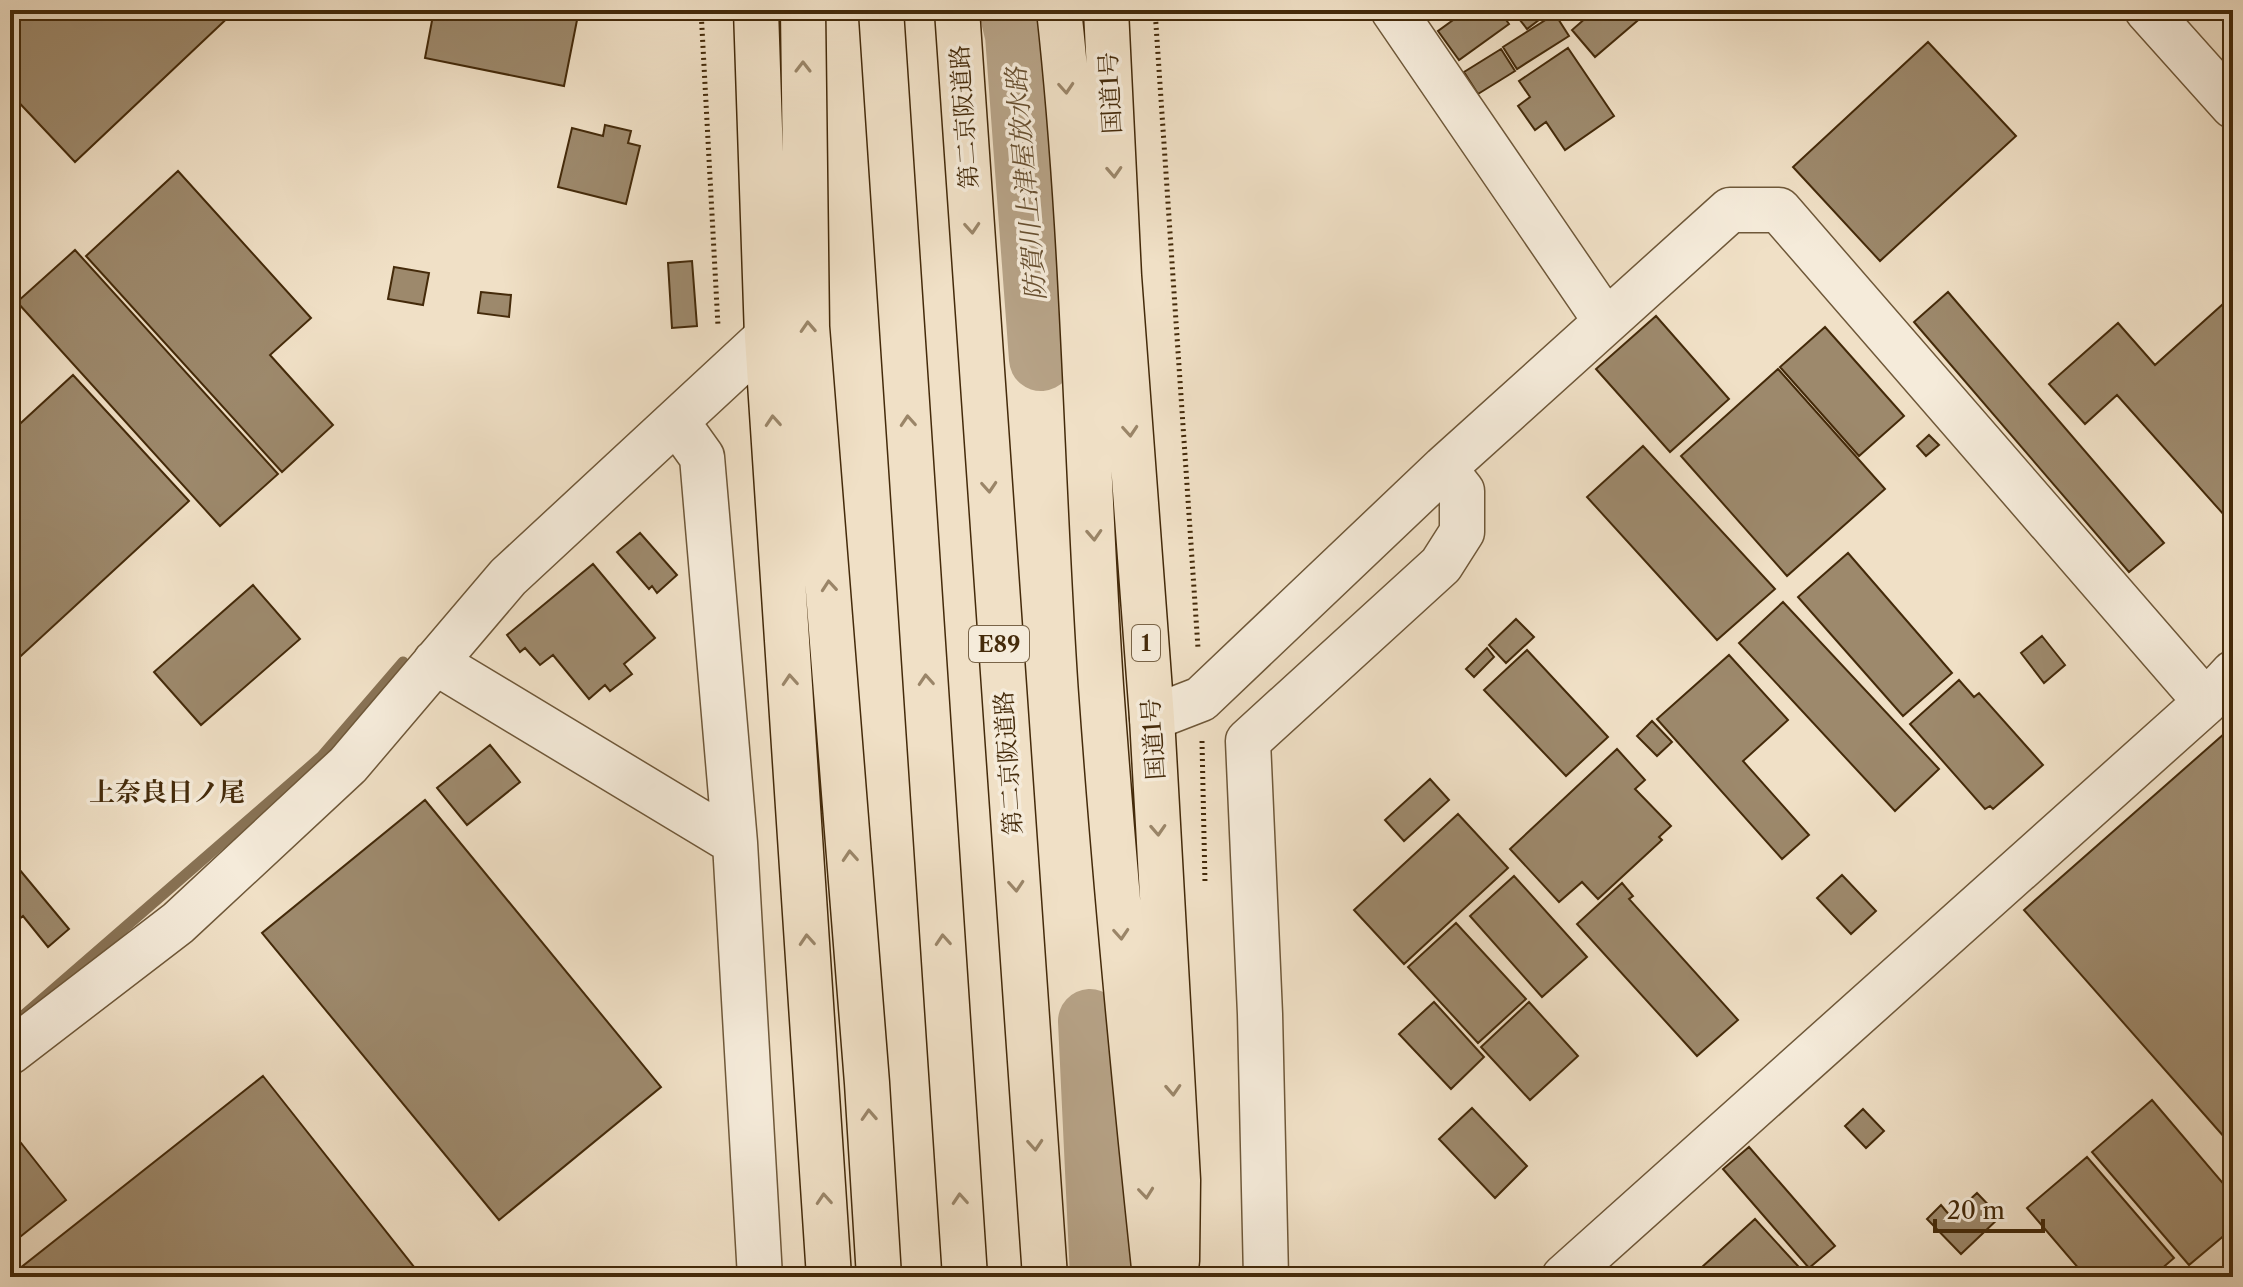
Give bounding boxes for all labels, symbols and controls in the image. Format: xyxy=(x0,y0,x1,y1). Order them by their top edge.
street label: 第二京阪道路 xyxy=(945,44,983,190)
street label: 国道1号 xyxy=(1093,51,1127,135)
one-way arrow xyxy=(794,60,812,73)
water label: 防賀川上津屋放水路 xyxy=(1000,64,1052,302)
one-way arrow xyxy=(1058,82,1075,95)
one-way arrow xyxy=(1105,166,1122,179)
one-way arrow xyxy=(963,222,980,234)
one-way arrow xyxy=(799,320,816,333)
one-way arrow xyxy=(765,414,782,427)
one-way arrow xyxy=(900,414,917,427)
one-way arrow xyxy=(1121,425,1138,438)
one-way arrow xyxy=(980,481,997,494)
one-way arrow xyxy=(1085,529,1102,542)
one-way arrow xyxy=(821,579,838,592)
road number: 1 xyxy=(1132,625,1160,661)
road number: E89 xyxy=(969,626,1029,662)
one-way arrow xyxy=(782,673,799,686)
one-way arrow xyxy=(917,673,934,686)
street label: 第二京阪道路 xyxy=(989,690,1027,836)
street label: 国道1号 xyxy=(1136,697,1170,781)
district label: 上奈良日ノ尾 xyxy=(89,776,245,808)
one-way arrow xyxy=(1149,824,1166,837)
one-way arrow xyxy=(842,849,859,862)
one-way arrow xyxy=(1007,880,1024,893)
one-way arrow xyxy=(1112,928,1129,941)
one-way arrow xyxy=(799,933,816,946)
one-way arrow xyxy=(935,933,952,946)
one-way arrow xyxy=(1164,1084,1181,1097)
one-way arrow xyxy=(861,1108,878,1121)
one-way arrow xyxy=(1026,1139,1043,1152)
scale bar xyxy=(1935,1183,2043,1233)
one-way arrow xyxy=(1137,1187,1154,1200)
one-way arrow xyxy=(816,1192,833,1205)
one-way arrow xyxy=(952,1192,969,1205)
text: 20 m xyxy=(1947,1196,2005,1225)

